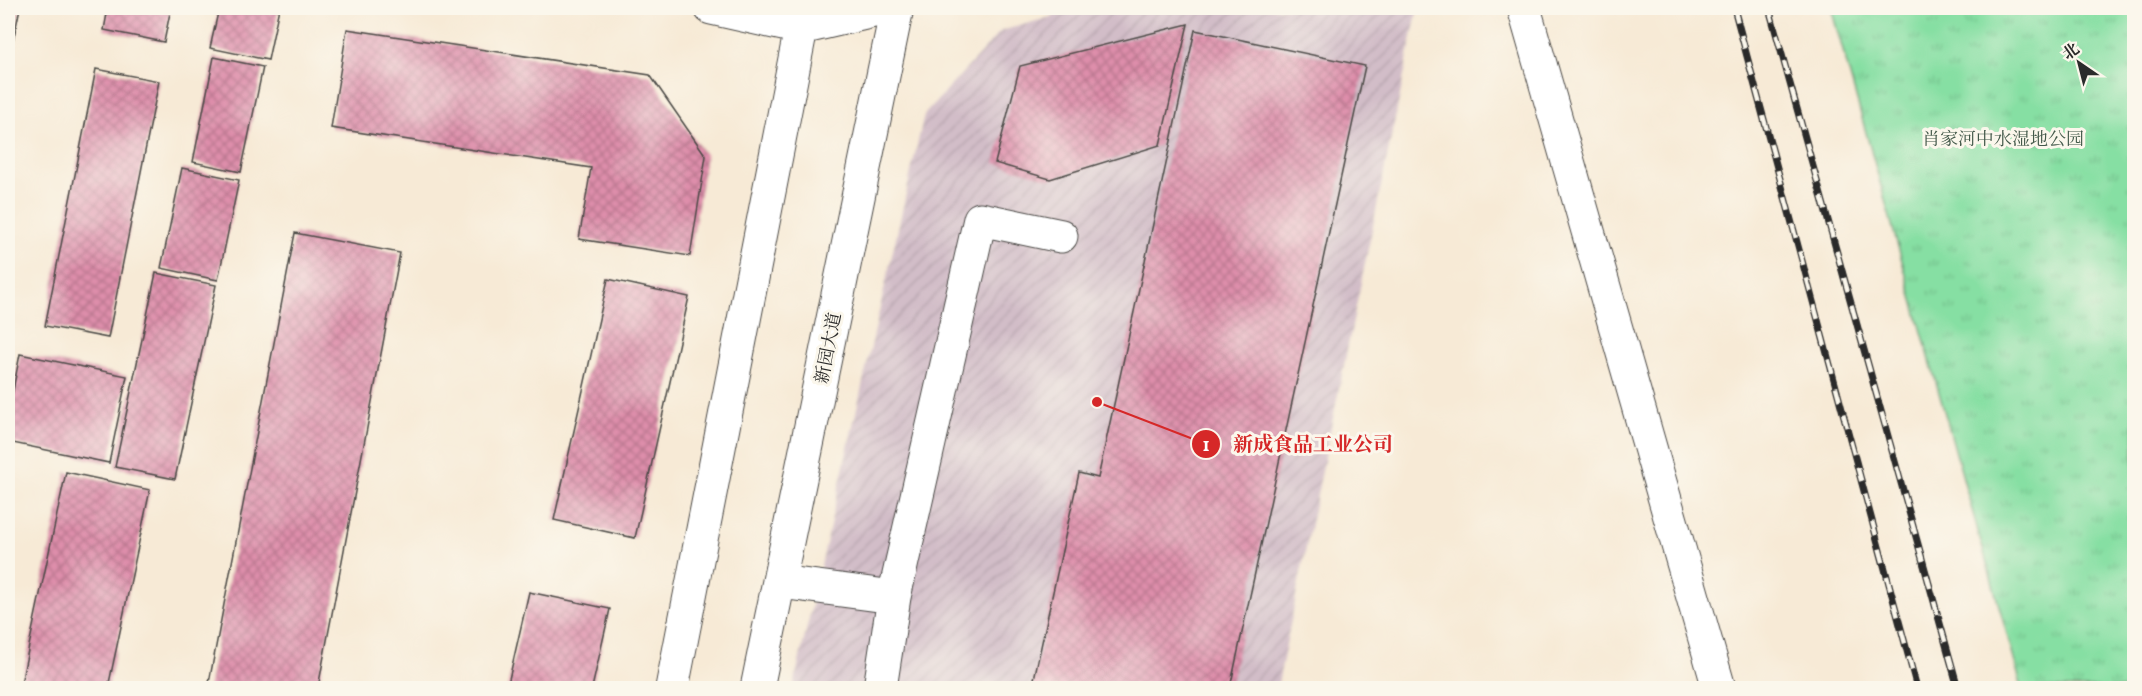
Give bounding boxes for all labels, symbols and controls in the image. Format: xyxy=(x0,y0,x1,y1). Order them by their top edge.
north arrow xyxy=(2049,33,2109,93)
text: 北 xyxy=(2059,39,2084,66)
park label: 肖家河中水湿地公园 xyxy=(1922,128,2084,153)
street label: 新园大道 xyxy=(810,311,849,386)
callout: 新成食品工业公司 xyxy=(1191,425,1405,463)
text: 新成食品工业公司 xyxy=(1233,432,1393,460)
text: 1 xyxy=(1202,434,1210,459)

